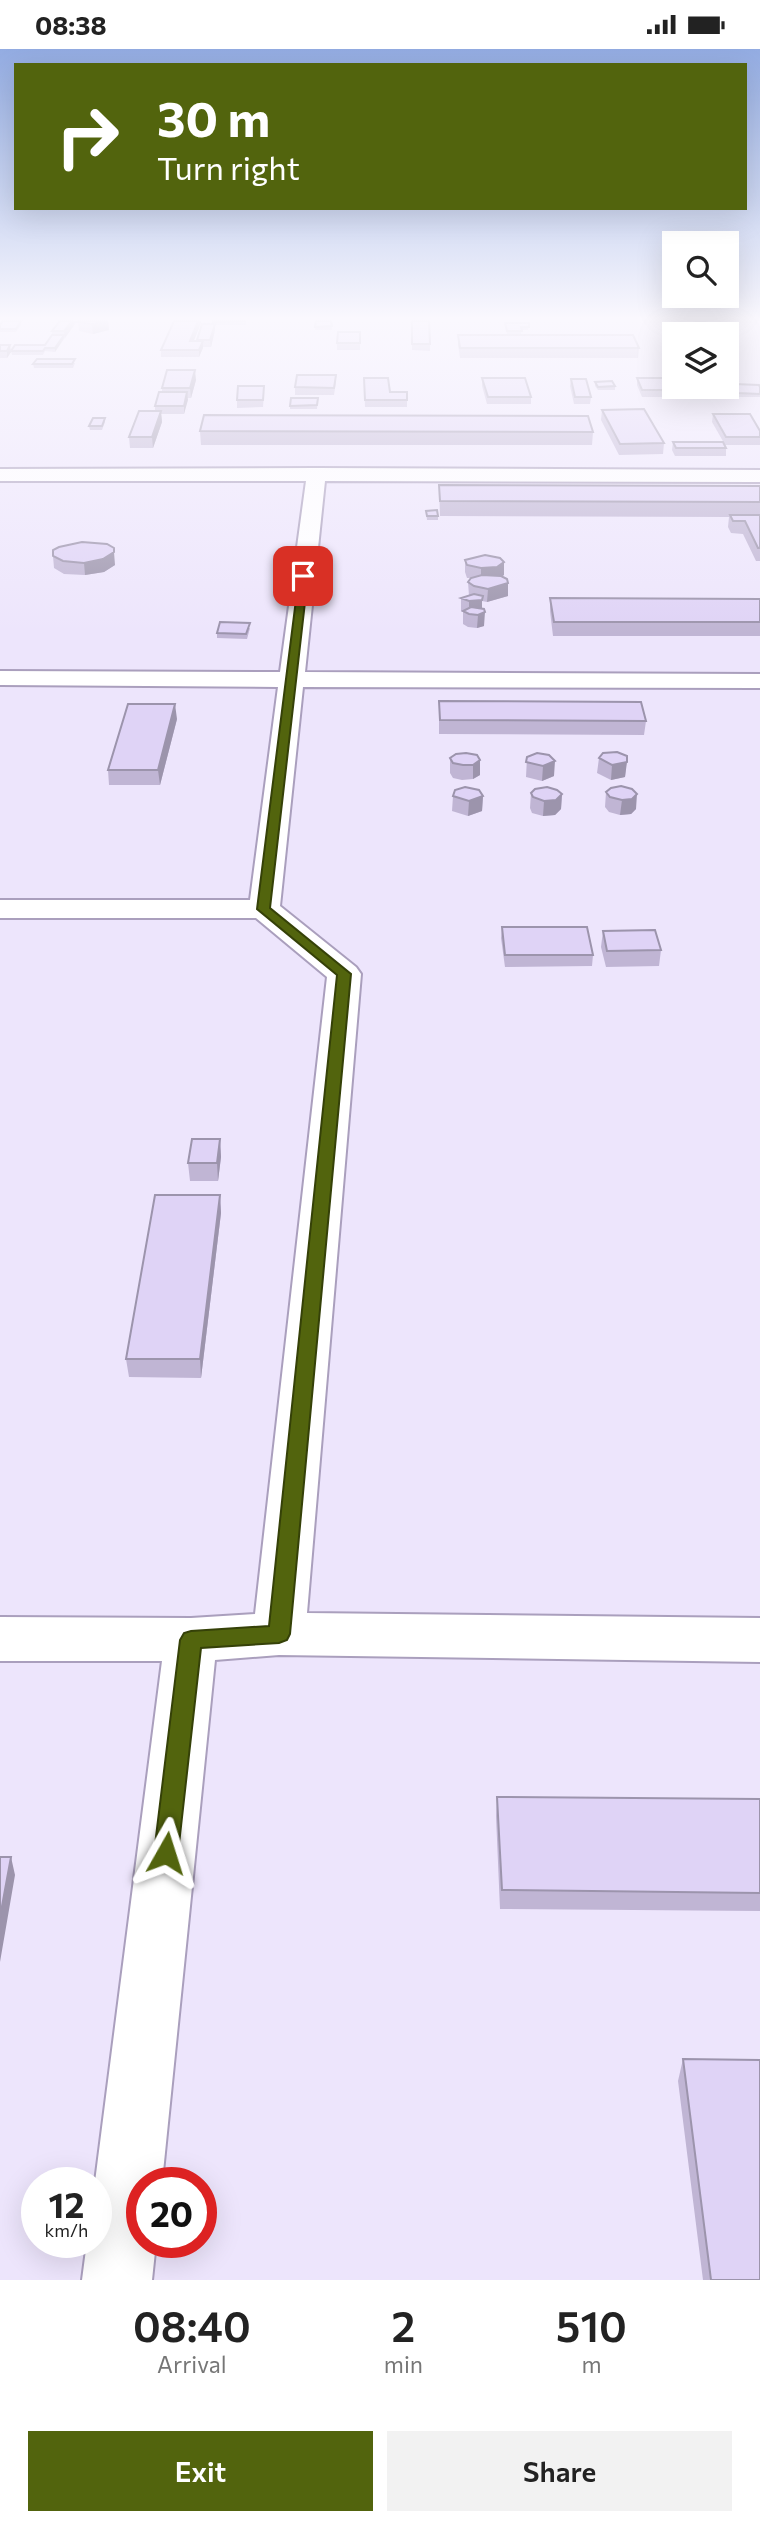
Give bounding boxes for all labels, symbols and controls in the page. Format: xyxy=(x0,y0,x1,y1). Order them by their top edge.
text: 08:38 xyxy=(35,9,106,40)
text: 30 m xyxy=(157,87,270,147)
icon: right xyxy=(42,91,133,182)
text: Turn right xyxy=(157,147,300,187)
map controls xyxy=(662,231,739,399)
button: search xyxy=(662,231,739,308)
button: layers xyxy=(662,322,739,399)
pin xyxy=(273,546,333,606)
icon: arrive xyxy=(284,557,322,595)
position arrow xyxy=(129,1816,203,1890)
speed limit sign: 20 xyxy=(126,2167,217,2258)
text: 12 xyxy=(49,2182,84,2225)
text: km/h xyxy=(45,2219,88,2241)
text: 08:40 xyxy=(133,2299,251,2351)
text: 2 xyxy=(392,2299,415,2351)
text: 510 xyxy=(556,2299,627,2351)
text: Arrival xyxy=(157,2350,227,2378)
text: min xyxy=(384,2350,423,2378)
text: m xyxy=(581,2350,602,2378)
button: Exit xyxy=(28,2431,373,2511)
button: Share xyxy=(387,2431,732,2511)

